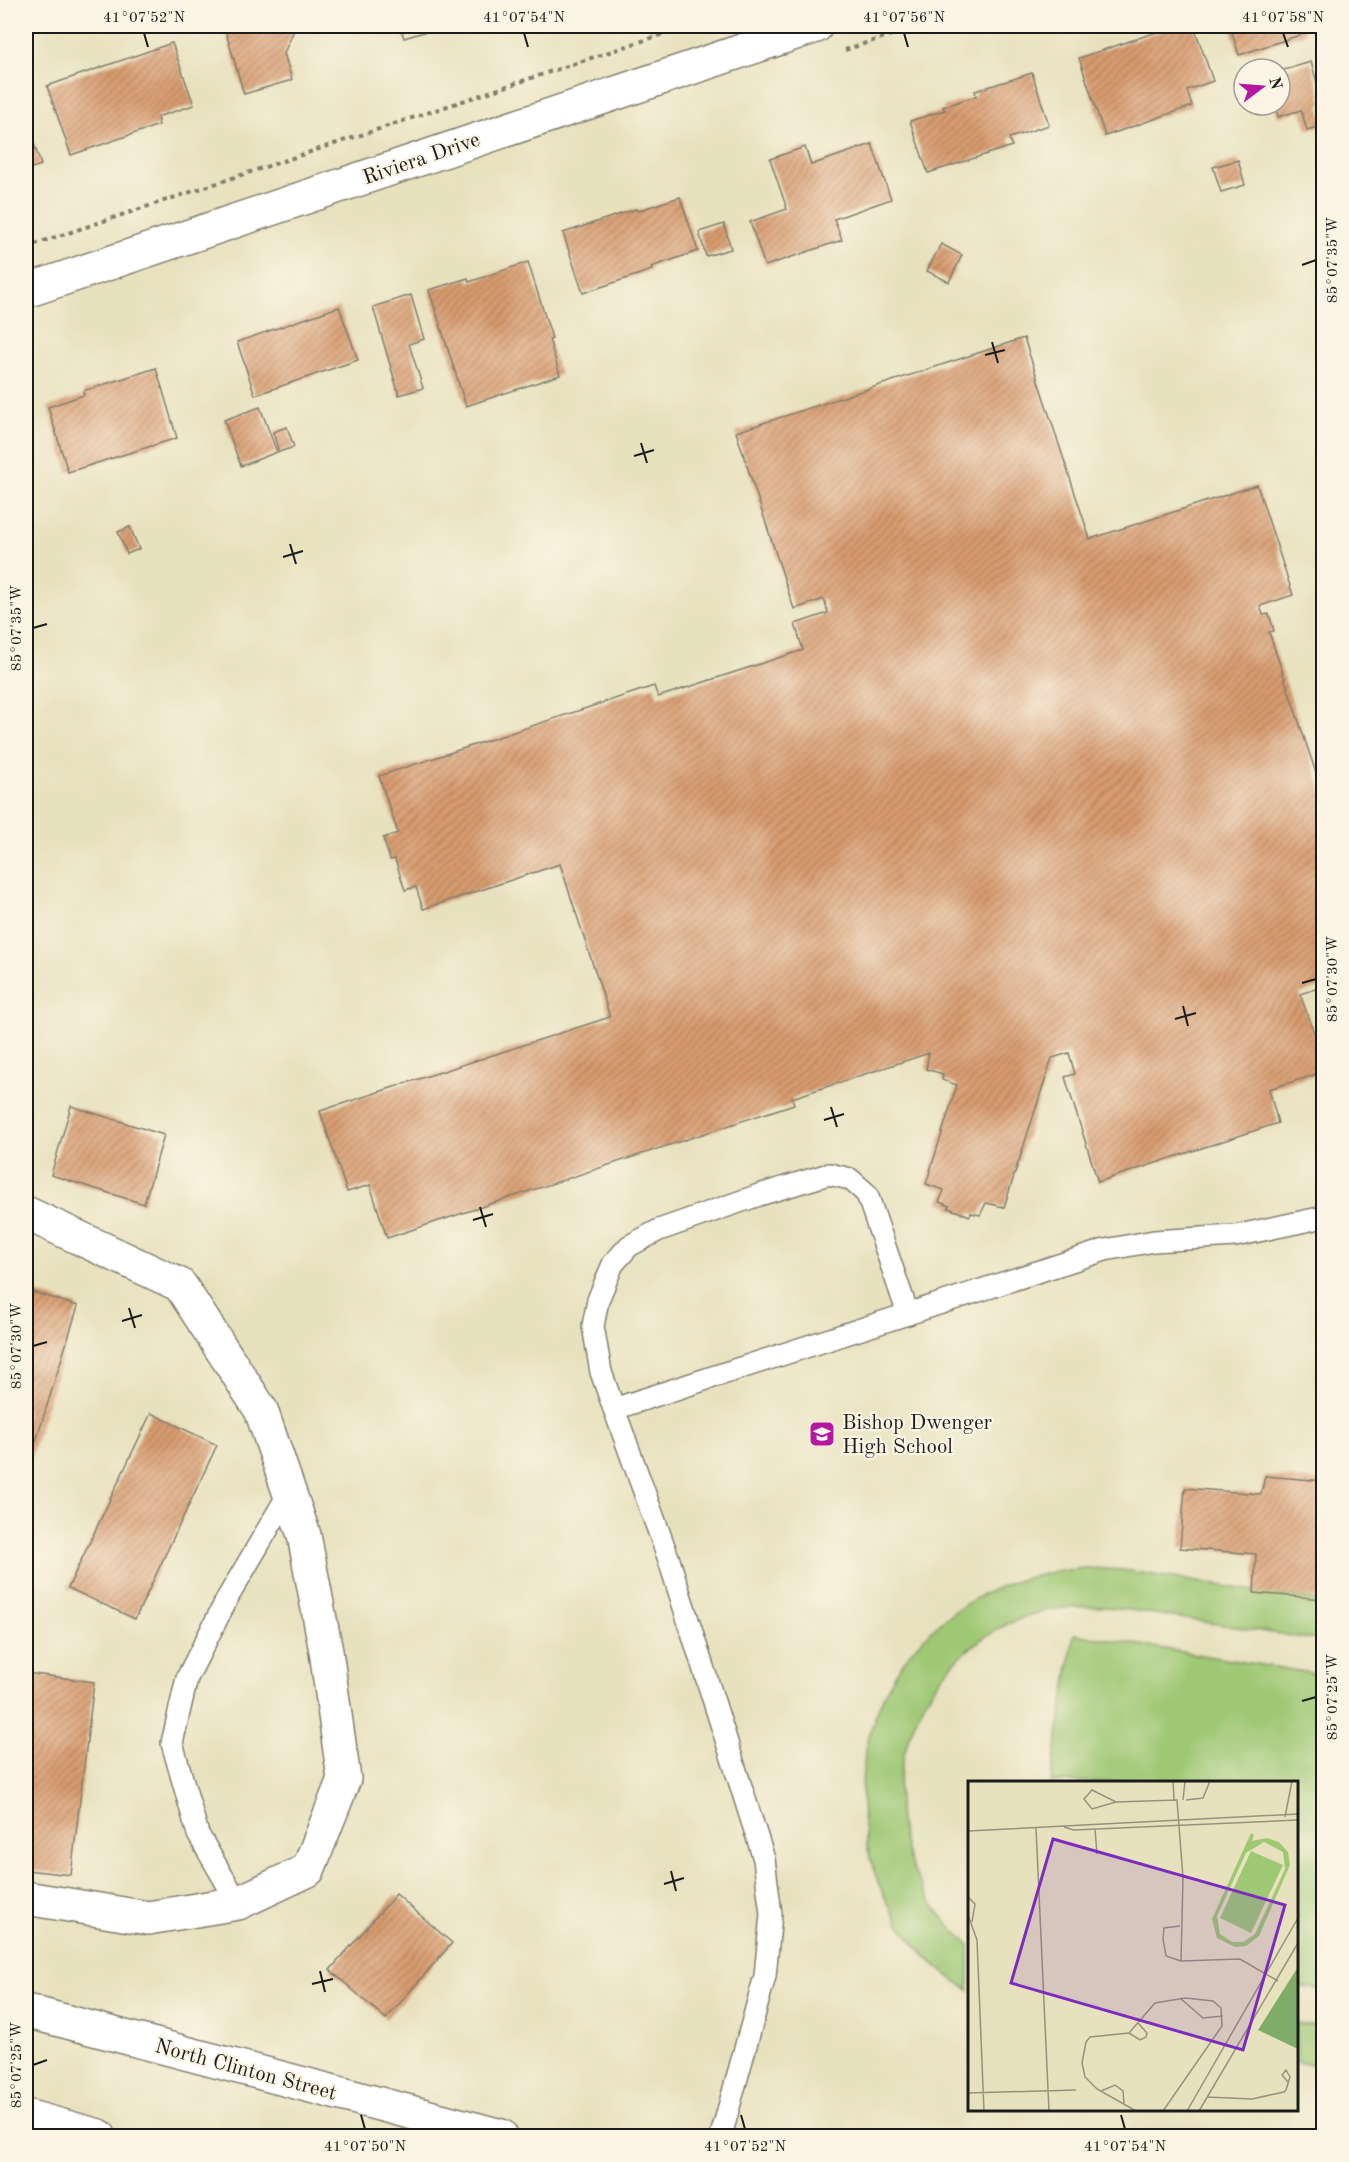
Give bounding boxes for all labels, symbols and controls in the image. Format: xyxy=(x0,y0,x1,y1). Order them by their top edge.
text: 41°07'52"N xyxy=(103,11,185,26)
text: 41°07'54"N xyxy=(483,11,565,26)
text: 41°07'56"N xyxy=(863,11,945,26)
text: 41°07'58"N xyxy=(1242,11,1324,26)
north arrow xyxy=(1232,57,1292,117)
text: N xyxy=(1265,75,1284,92)
street label: Riviera Drive xyxy=(360,130,483,189)
text: 85°07'35"W xyxy=(1326,217,1341,303)
text: 85°07'35"W xyxy=(10,585,25,671)
text: 85°07'30"W xyxy=(1326,936,1341,1022)
text: 85°07'30"W xyxy=(10,1303,25,1389)
place label: Bishop Dwenger High School xyxy=(842,1413,993,1458)
school or university icon: Bishop Dwenger High School xyxy=(807,1419,837,1449)
text: 85°07'25"W xyxy=(1326,1654,1341,1740)
inset map xyxy=(968,1781,1298,2111)
text: 85°07'25"W xyxy=(10,2022,25,2108)
street label: North Clinton Street xyxy=(152,2036,339,2105)
text: 41°07'50"N xyxy=(324,2140,406,2155)
text: 41°07'52"N xyxy=(704,2140,786,2155)
text: 41°07'54"N xyxy=(1084,2140,1166,2155)

